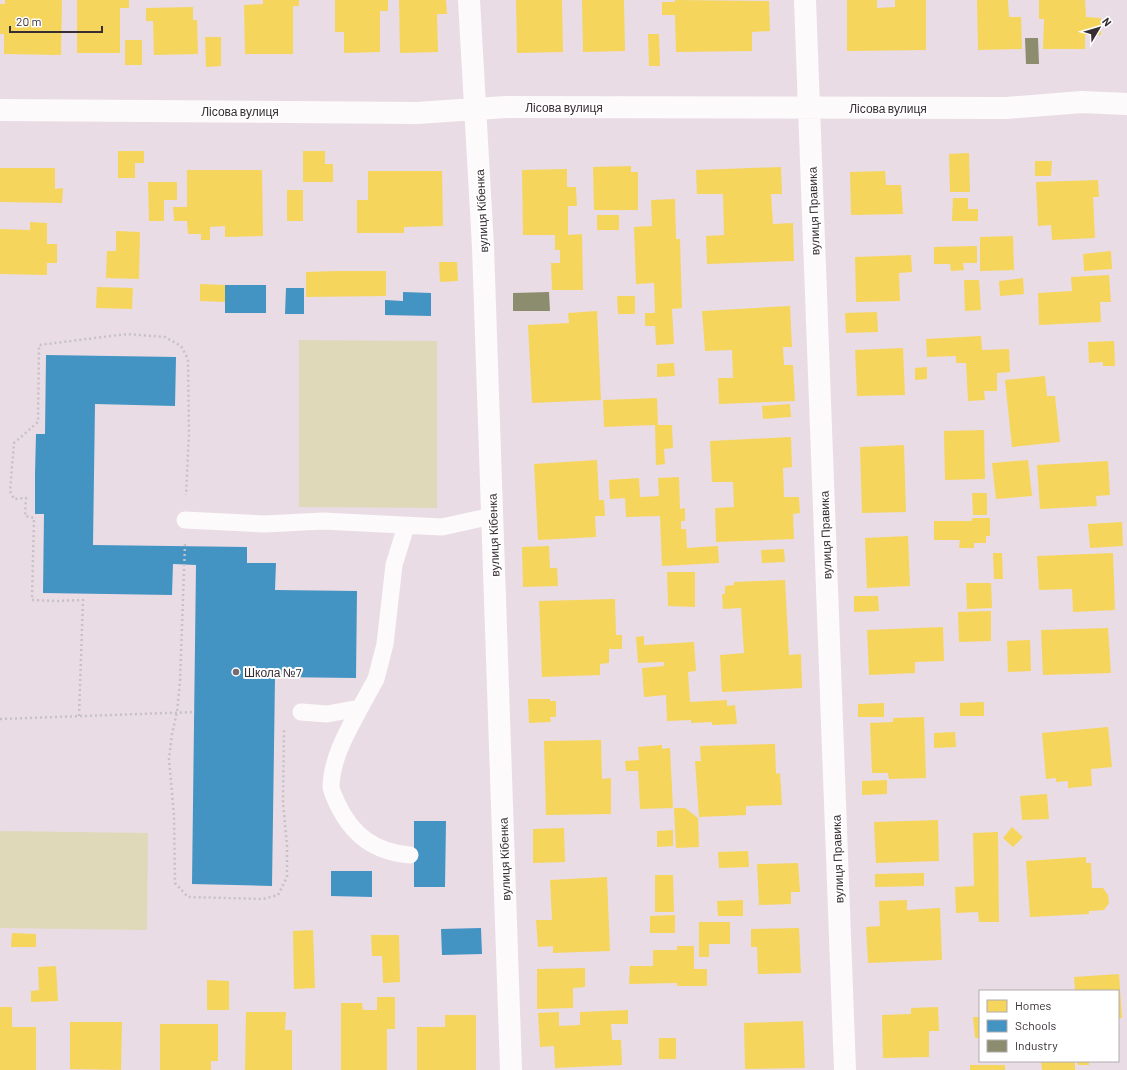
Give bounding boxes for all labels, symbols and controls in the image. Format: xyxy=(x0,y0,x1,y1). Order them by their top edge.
scale bar xyxy=(10,8,102,34)
north arrow xyxy=(1079,8,1119,48)
text: 20 m xyxy=(16,14,42,28)
text: N xyxy=(1100,15,1115,28)
street label: Лісова вулиця xyxy=(525,100,603,115)
street label: Лісова вулиця xyxy=(849,101,927,116)
street label: Лісова вулиця xyxy=(201,104,279,119)
street label: вулиця Правика xyxy=(804,166,823,255)
street label: вулиця Кібенка xyxy=(472,169,491,253)
street label: вулиця Правика xyxy=(816,490,835,579)
street label: вулиця Кібенка xyxy=(485,493,502,577)
place label: Школа №7 xyxy=(244,665,302,679)
marker: Школа №7 xyxy=(231,667,241,677)
street label: вулиця Правика xyxy=(828,814,847,903)
street label: вулиця Кібенка xyxy=(496,817,513,901)
legend xyxy=(979,990,1119,1062)
text: Homes xyxy=(1015,998,1052,1012)
text: Schools xyxy=(1015,1018,1056,1032)
text: Industry xyxy=(1015,1038,1058,1052)

